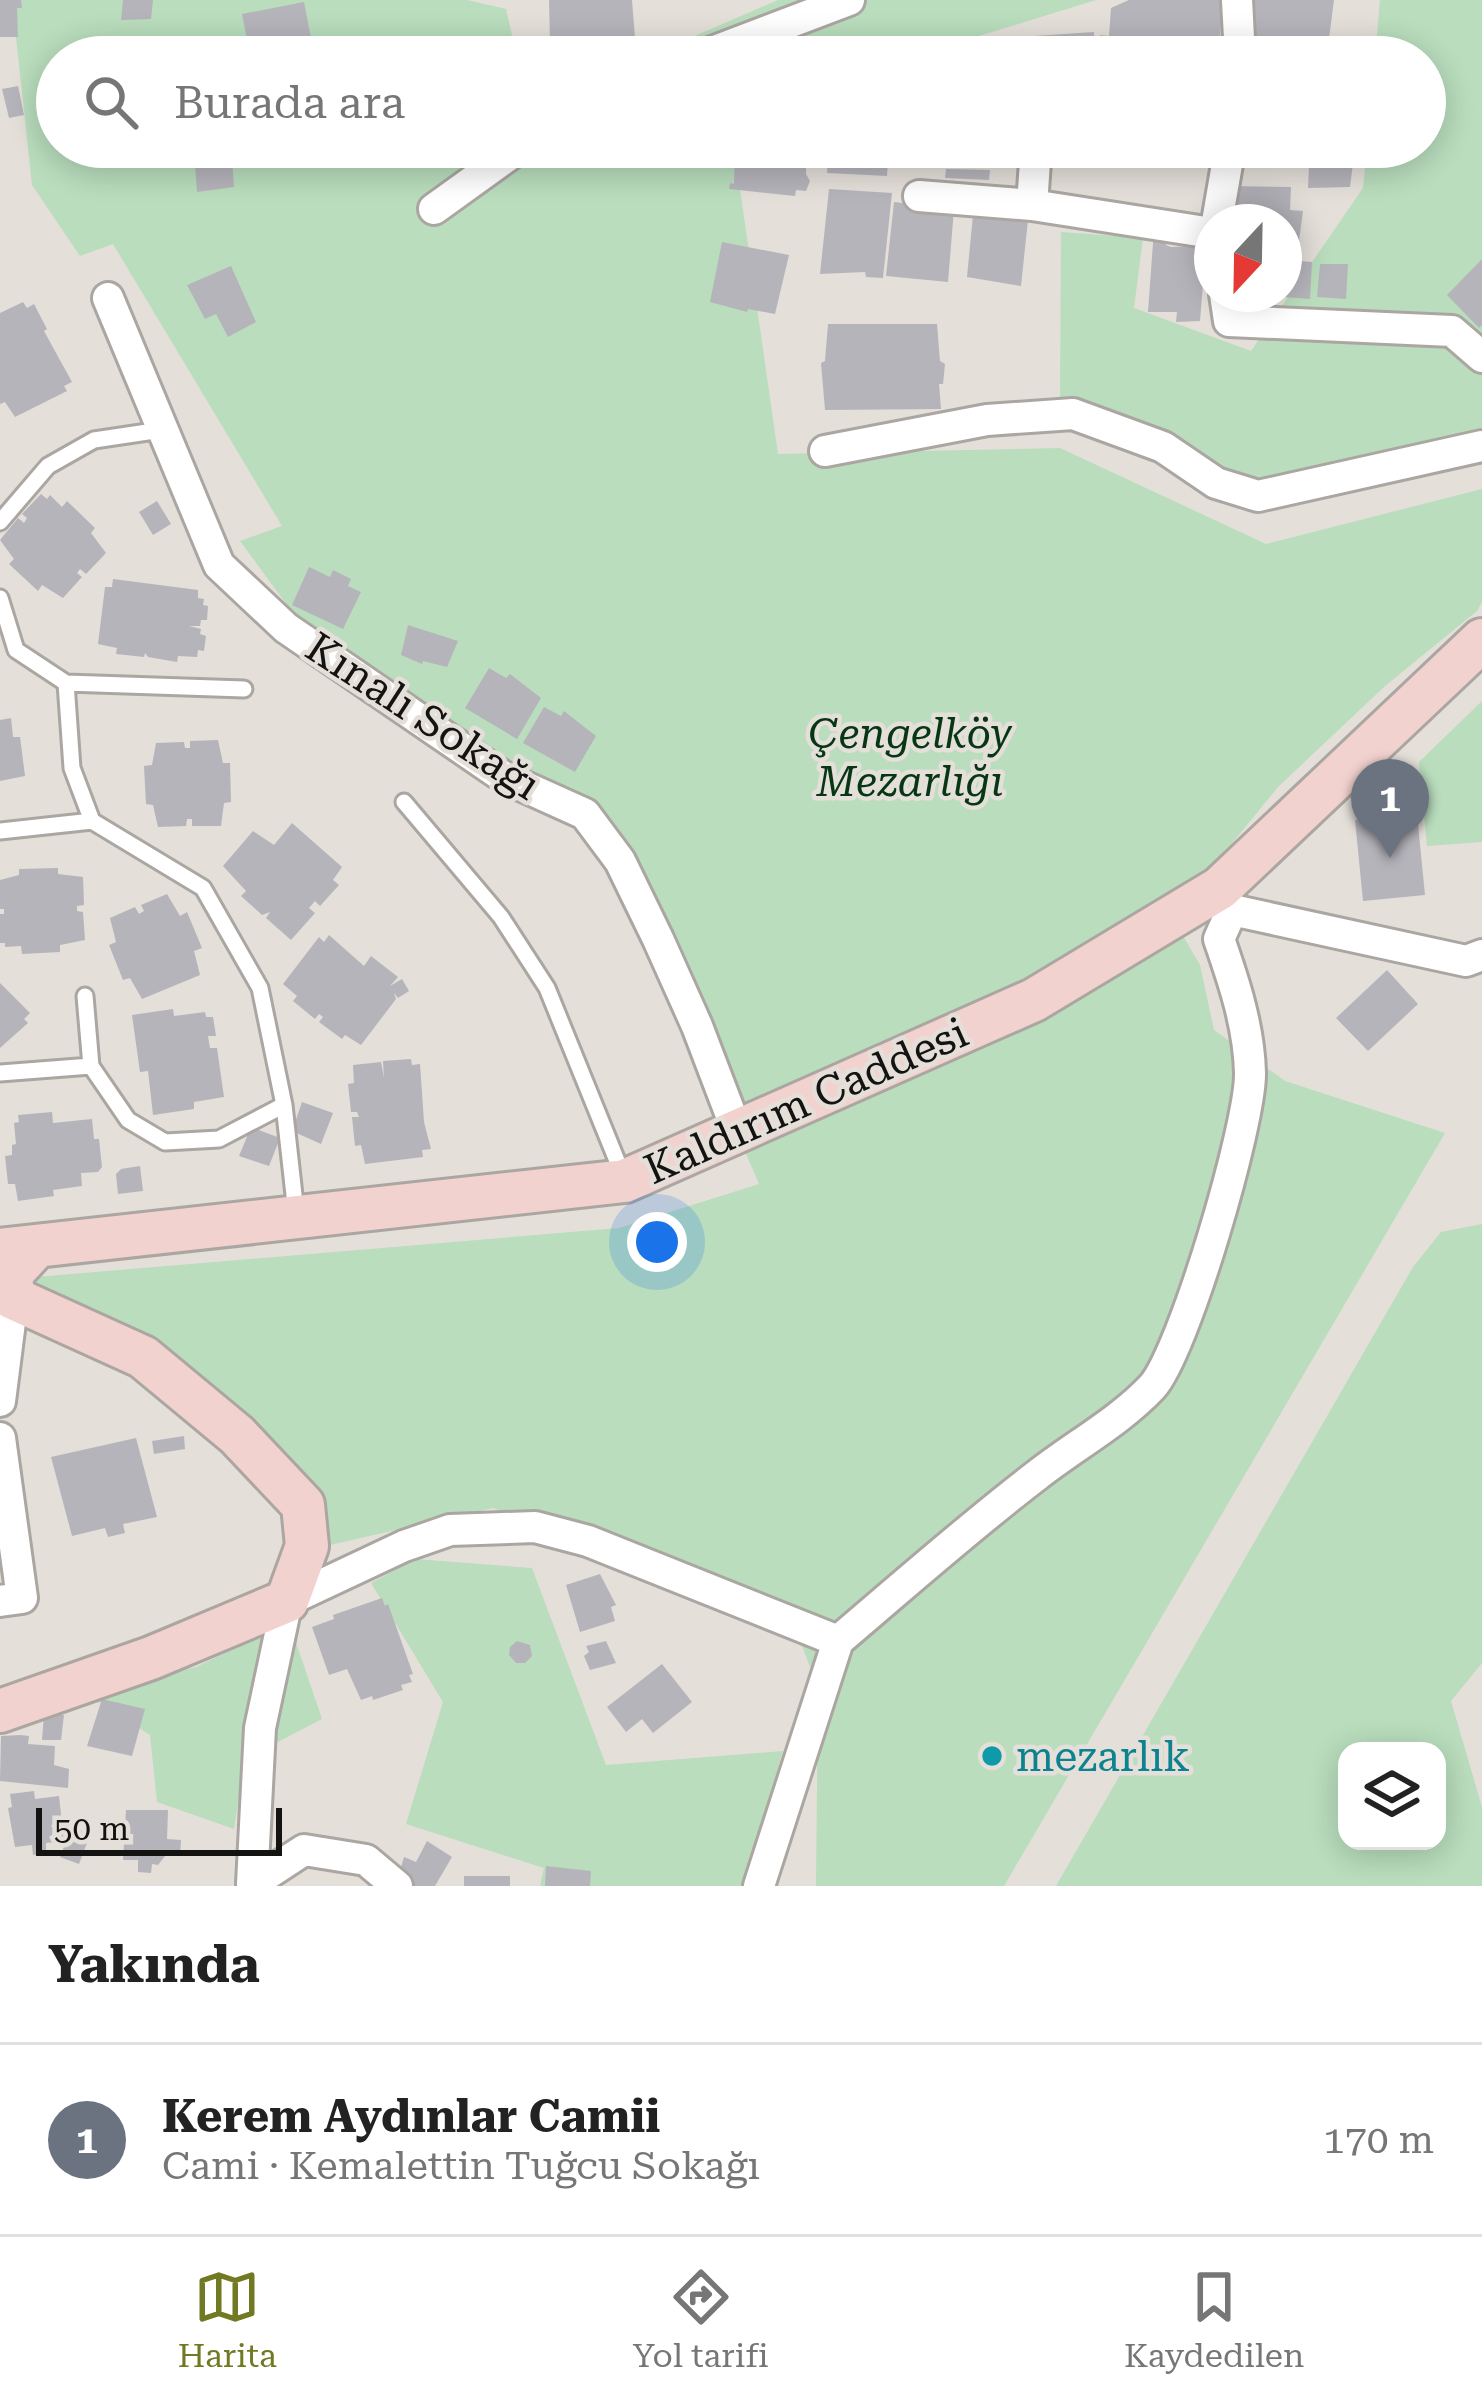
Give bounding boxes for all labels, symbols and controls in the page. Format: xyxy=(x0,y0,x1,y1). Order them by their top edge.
search box xyxy=(36,36,1446,168)
icon: search xyxy=(78,69,144,135)
text: Burada ara xyxy=(174,76,405,129)
north arrow xyxy=(1194,204,1302,312)
street label: Kınalı Sokağı xyxy=(297,622,549,810)
park label: Çengelköy Mezarlığı xyxy=(808,709,1013,806)
pin: 1 xyxy=(1351,759,1429,858)
street label: Kaldırım Caddesi xyxy=(637,1008,975,1194)
your location xyxy=(627,1212,687,1272)
place label: mezarlık xyxy=(1016,1732,1190,1781)
map controls xyxy=(1338,1742,1446,1850)
button: layers xyxy=(1338,1742,1446,1850)
marker: mezarlık xyxy=(979,1743,1005,1769)
scale bar xyxy=(36,1802,282,1855)
text: 50 m xyxy=(54,1809,129,1848)
text: Yakında xyxy=(48,1935,260,1994)
text: Kerem Aydınlar Camii xyxy=(162,2090,660,2143)
text: 1 xyxy=(76,2117,98,2163)
text: 170 m xyxy=(1323,2117,1434,2163)
text: Cami · Kemalettin Tuğcu Sokağı xyxy=(162,2143,760,2189)
tab: Harita xyxy=(178,2264,277,2375)
tab: Yol tarifi xyxy=(632,2264,769,2375)
tab: Kaydedilen xyxy=(1124,2264,1304,2375)

